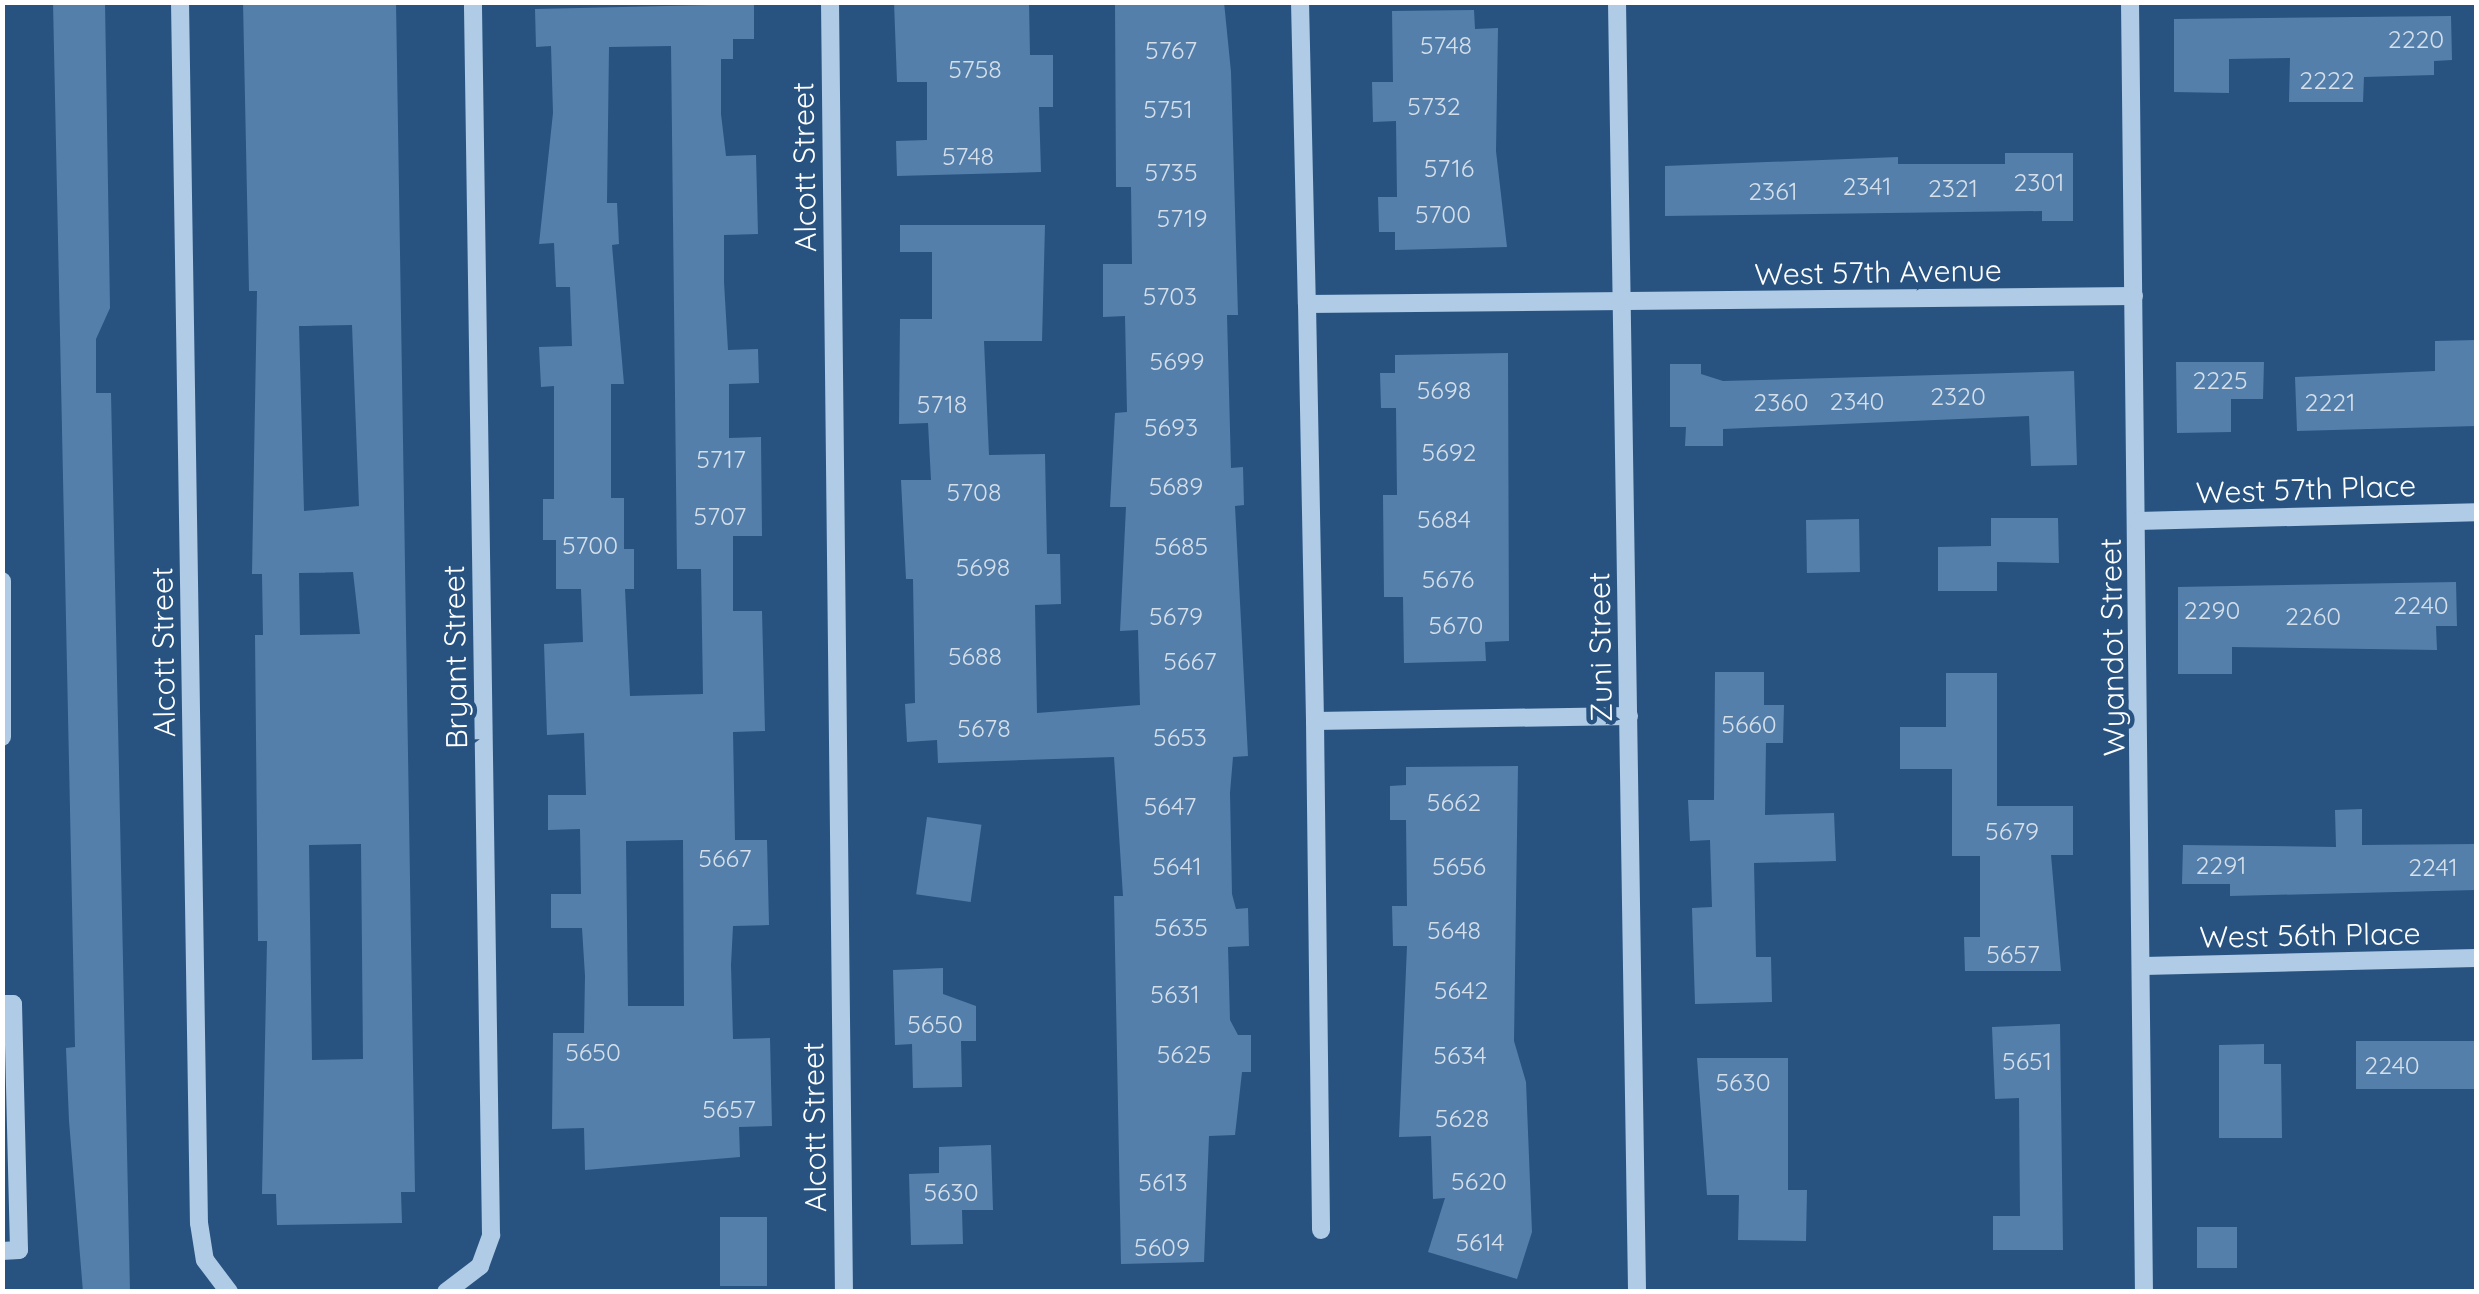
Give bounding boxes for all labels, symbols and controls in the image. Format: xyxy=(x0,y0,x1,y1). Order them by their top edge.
house number: 2220 xyxy=(2388,24,2444,54)
house number: 5748 xyxy=(1420,30,1472,60)
house number: 5767 xyxy=(1145,35,1197,65)
house number: 5758 xyxy=(948,54,1002,84)
house number: 2222 xyxy=(2299,65,2355,95)
street label: Alcott Street xyxy=(785,82,823,252)
house number: 5732 xyxy=(1407,91,1461,121)
house number: 5751 xyxy=(1143,94,1193,124)
house number: 5748 xyxy=(942,141,994,171)
house number: 5716 xyxy=(1424,153,1474,183)
house number: 5735 xyxy=(1144,157,1198,187)
house number: 2301 xyxy=(2013,167,2065,197)
house number: 2341 xyxy=(1842,171,1892,201)
house number: 2321 xyxy=(1928,173,1978,203)
house number: 2361 xyxy=(1748,176,1798,206)
house number: 5700 xyxy=(1415,199,1471,229)
house number: 5719 xyxy=(1157,203,1207,233)
street label: West 57th Avenue xyxy=(1754,252,2002,292)
house number: 5703 xyxy=(1143,281,1197,311)
house number: 5699 xyxy=(1150,346,1204,376)
house number: 2225 xyxy=(2192,365,2248,395)
house number: 5698 xyxy=(1417,375,1471,405)
house number: 2320 xyxy=(1930,381,1986,411)
house number: 2340 xyxy=(1830,386,1884,416)
house number: 2360 xyxy=(1753,387,1809,417)
house number: 2221 xyxy=(2305,387,2355,417)
house number: 5718 xyxy=(917,389,967,419)
house number: 5693 xyxy=(1144,412,1198,442)
house number: 5692 xyxy=(1422,437,1476,467)
house number: 5717 xyxy=(696,444,746,474)
street label: West 57th Place xyxy=(2195,467,2417,511)
house number: 5689 xyxy=(1149,471,1203,501)
house number: 5708 xyxy=(947,477,1001,507)
house number: 5707 xyxy=(694,501,746,531)
house number: 5684 xyxy=(1417,504,1471,534)
house number: 5700 xyxy=(562,530,618,560)
house number: 5685 xyxy=(1154,531,1208,561)
street label: Wyandot Street xyxy=(2092,538,2132,756)
house number: 5698 xyxy=(956,552,1010,582)
house number: 5676 xyxy=(1422,564,1474,594)
street label: Bryant Street xyxy=(435,565,475,749)
street label: Alcott Street xyxy=(144,567,182,737)
street label: Zuni Street xyxy=(1581,572,1619,722)
house number: 2240 xyxy=(2393,590,2449,620)
house number: 2290 xyxy=(2184,595,2240,625)
house number: 5679 xyxy=(1149,601,1203,631)
house number: 2260 xyxy=(2285,601,2341,631)
house number: 5670 xyxy=(1429,610,1483,640)
house number: 5688 xyxy=(948,641,1002,671)
house number: 5667 xyxy=(1163,646,1217,676)
house number: 5660 xyxy=(1721,709,1777,739)
house number: 5678 xyxy=(957,713,1011,743)
house number: 5653 xyxy=(1153,722,1207,752)
house number: 5662 xyxy=(1427,787,1481,817)
house number: 5647 xyxy=(1144,791,1196,821)
house number: 5679 xyxy=(1985,816,2039,846)
house number: 5667 xyxy=(698,843,752,873)
house number: 2291 xyxy=(2195,850,2247,880)
house number: 5641 xyxy=(1152,851,1202,881)
house number: 5656 xyxy=(1432,851,1486,881)
house number: 2241 xyxy=(2408,852,2458,882)
house number: 5635 xyxy=(1154,912,1208,942)
house number: 5648 xyxy=(1427,915,1481,945)
street label: West 56th Place xyxy=(2199,915,2421,955)
house number: 5657 xyxy=(1986,939,2040,969)
house number: 5642 xyxy=(1434,975,1488,1005)
house number: 5631 xyxy=(1150,979,1200,1009)
house number: 5650 xyxy=(907,1009,963,1039)
house number: 5650 xyxy=(565,1037,621,1067)
house number: 5625 xyxy=(1157,1039,1211,1069)
house number: 5634 xyxy=(1433,1040,1487,1070)
street label: Alcott Street xyxy=(795,1042,833,1212)
house number: 5651 xyxy=(2002,1046,2052,1076)
house number: 2240 xyxy=(2364,1050,2420,1080)
house number: 5630 xyxy=(1715,1067,1771,1097)
house number: 5657 xyxy=(702,1094,756,1124)
house number: 5628 xyxy=(1435,1103,1489,1133)
house number: 5620 xyxy=(1451,1166,1507,1196)
house number: 5613 xyxy=(1138,1167,1188,1197)
house number: 5630 xyxy=(923,1177,979,1207)
house number: 5614 xyxy=(1456,1227,1504,1257)
house number: 5609 xyxy=(1134,1232,1190,1262)

